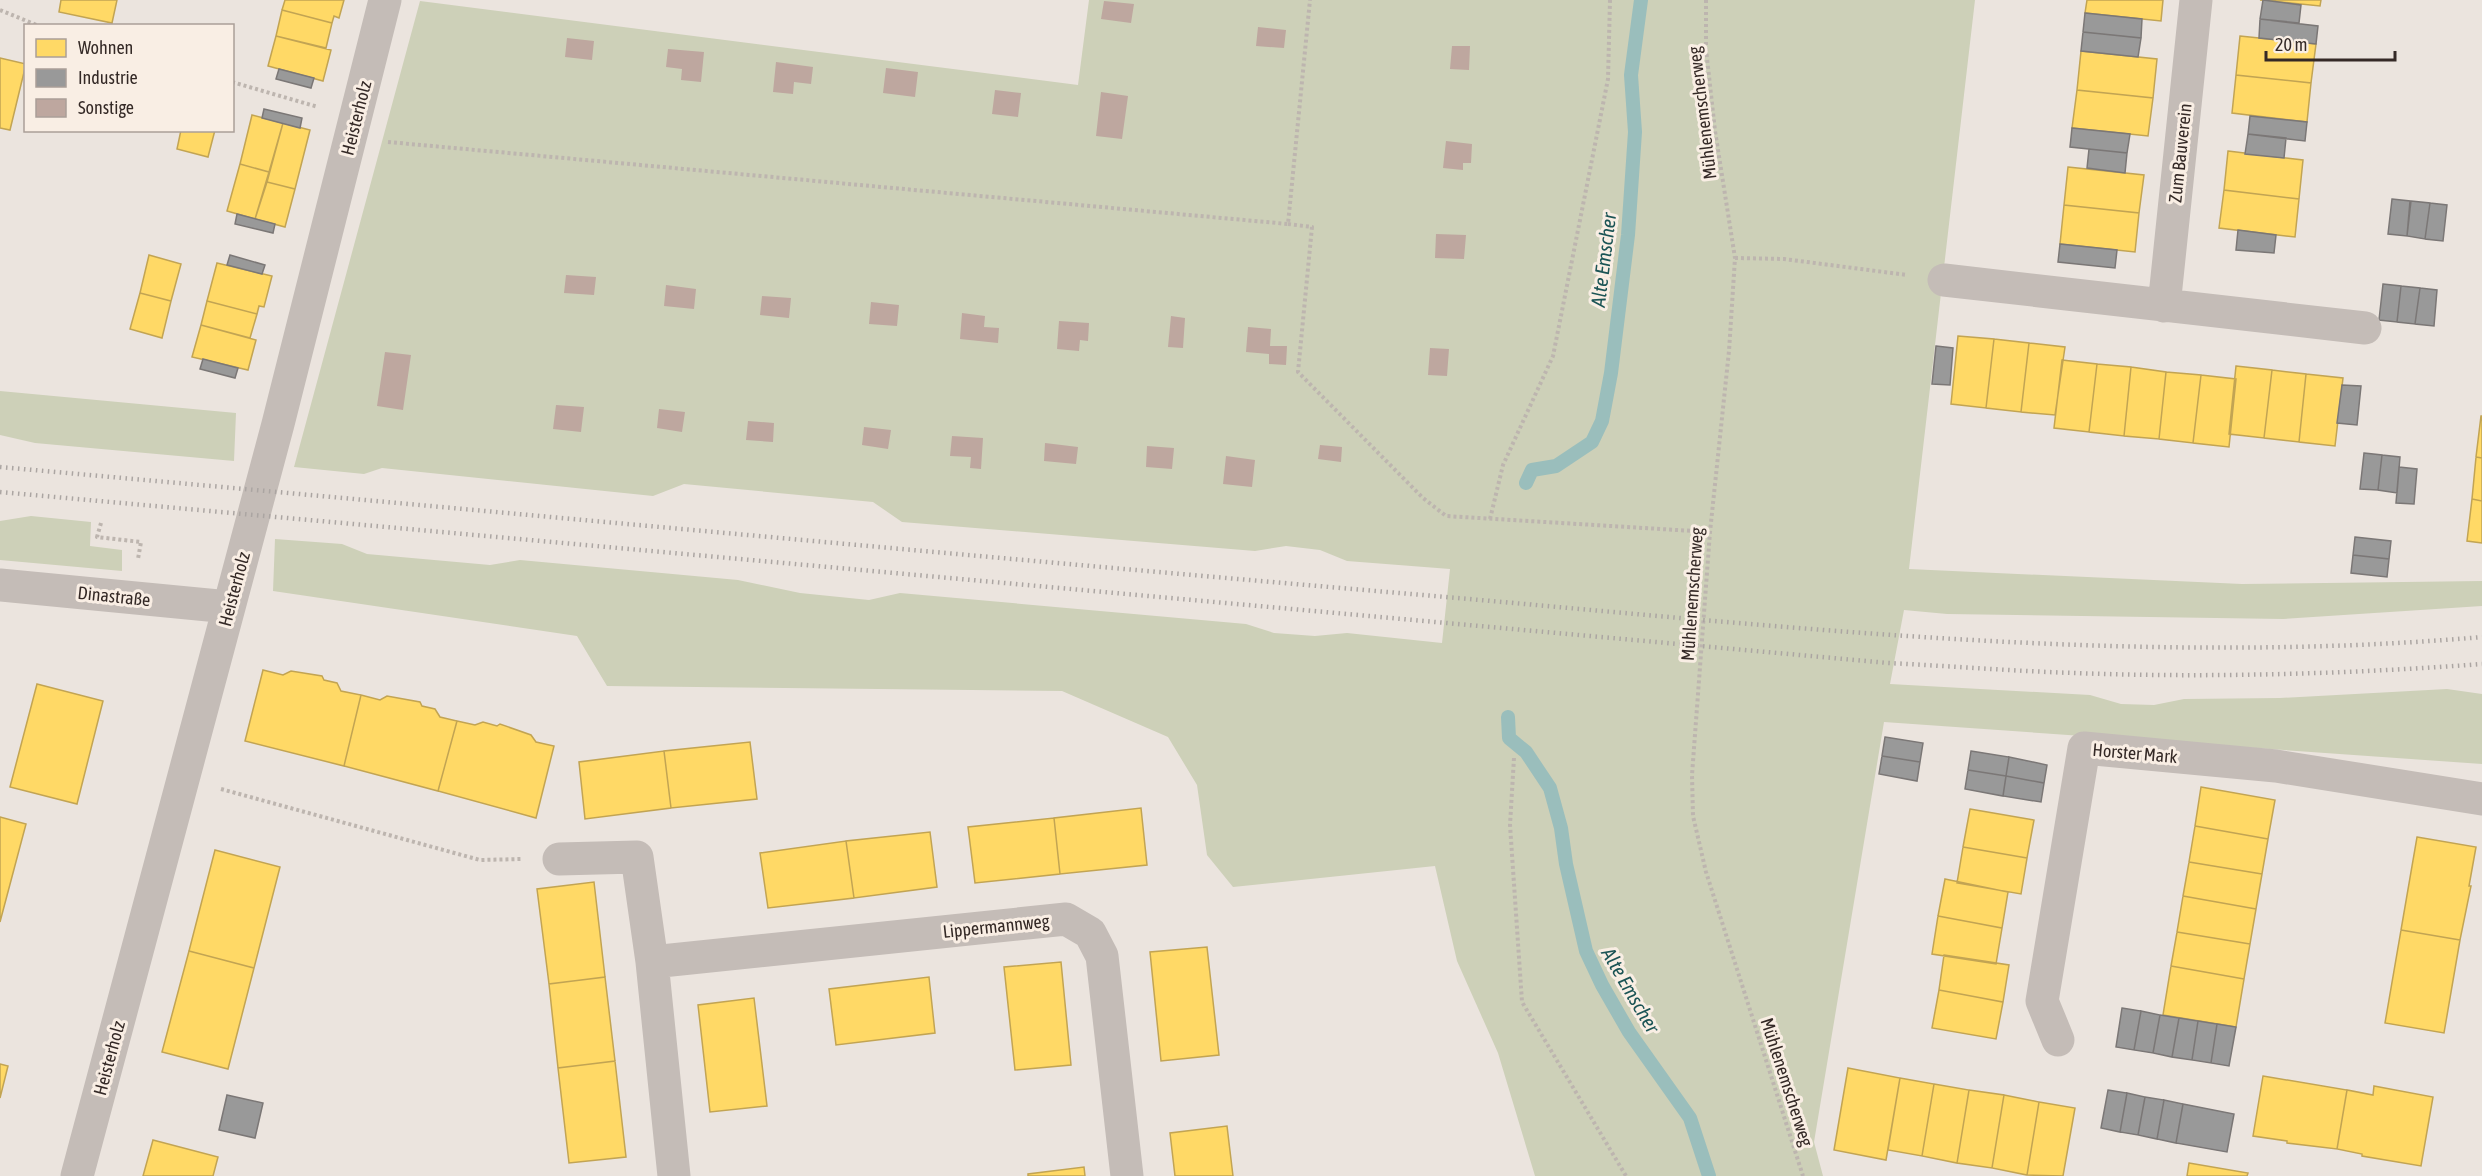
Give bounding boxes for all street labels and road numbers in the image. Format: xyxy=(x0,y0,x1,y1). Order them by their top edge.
street label: Mühlenemscherweg xyxy=(1683,45,1721,181)
street label: Heisterholz xyxy=(337,78,376,157)
street label: Zum Bauverein xyxy=(2164,102,2196,204)
street label: Mühlenemscherweg xyxy=(1677,526,1707,661)
street label: Heisterholz xyxy=(214,549,254,628)
street label: Dinastraße xyxy=(77,582,151,610)
street label: Horster Mark xyxy=(2092,739,2178,767)
street label: Lippermannweg xyxy=(942,910,1051,942)
street label: Mühlenemscherweg xyxy=(1756,1015,1818,1149)
street label: Heisterholz xyxy=(89,1018,129,1097)

